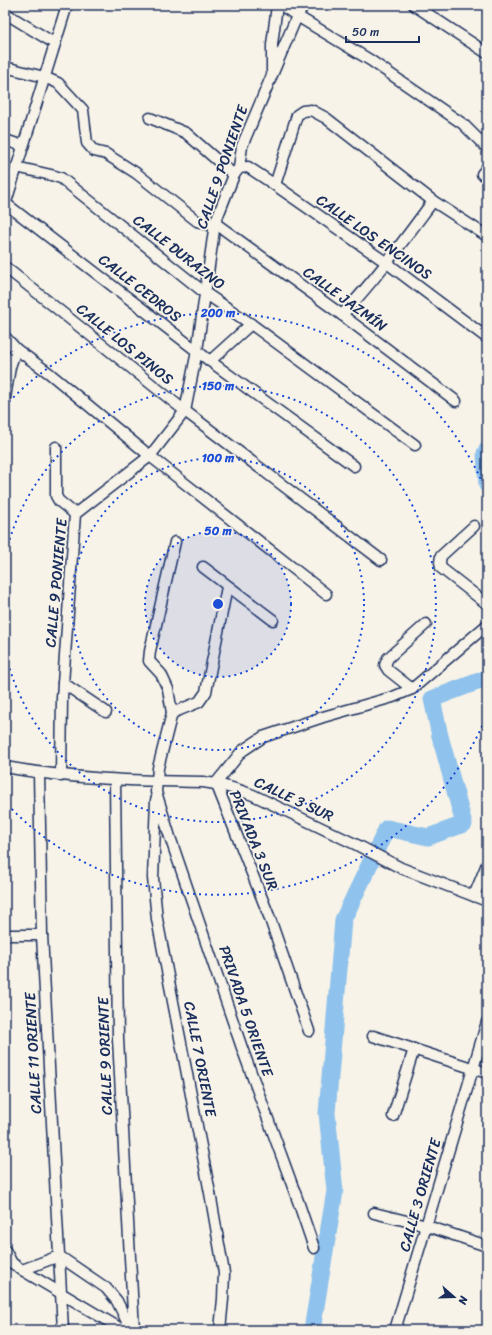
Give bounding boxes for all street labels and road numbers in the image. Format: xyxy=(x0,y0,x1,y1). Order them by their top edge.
street label: CALLE 9 PONIENTE xyxy=(189,100,256,232)
street label: CALLE LOS ENCINOS xyxy=(311,187,437,287)
street label: CALLE DURAZNO xyxy=(127,207,231,297)
street label: CALLE CEDROS xyxy=(93,247,188,329)
street label: CALLE JAZMÍN xyxy=(297,259,393,339)
street label: CALLE LOS PINOS xyxy=(70,296,180,392)
street label: CALLE 9 PONIENTE xyxy=(37,516,75,649)
street label: CALLE 3 SUR xyxy=(250,769,338,829)
street label: PRIVADA 3 SUR xyxy=(222,786,286,894)
street label: PRIVADA 5 ORIENTE xyxy=(211,942,281,1082)
street label: CALLE 11 ORIENTE xyxy=(17,990,49,1114)
street label: CALLE 9 ORIENTE xyxy=(90,995,120,1115)
street label: CALLE 7 ORIENTE xyxy=(176,999,224,1121)
street label: CALLE 3 ORIENTE xyxy=(391,1134,449,1255)

